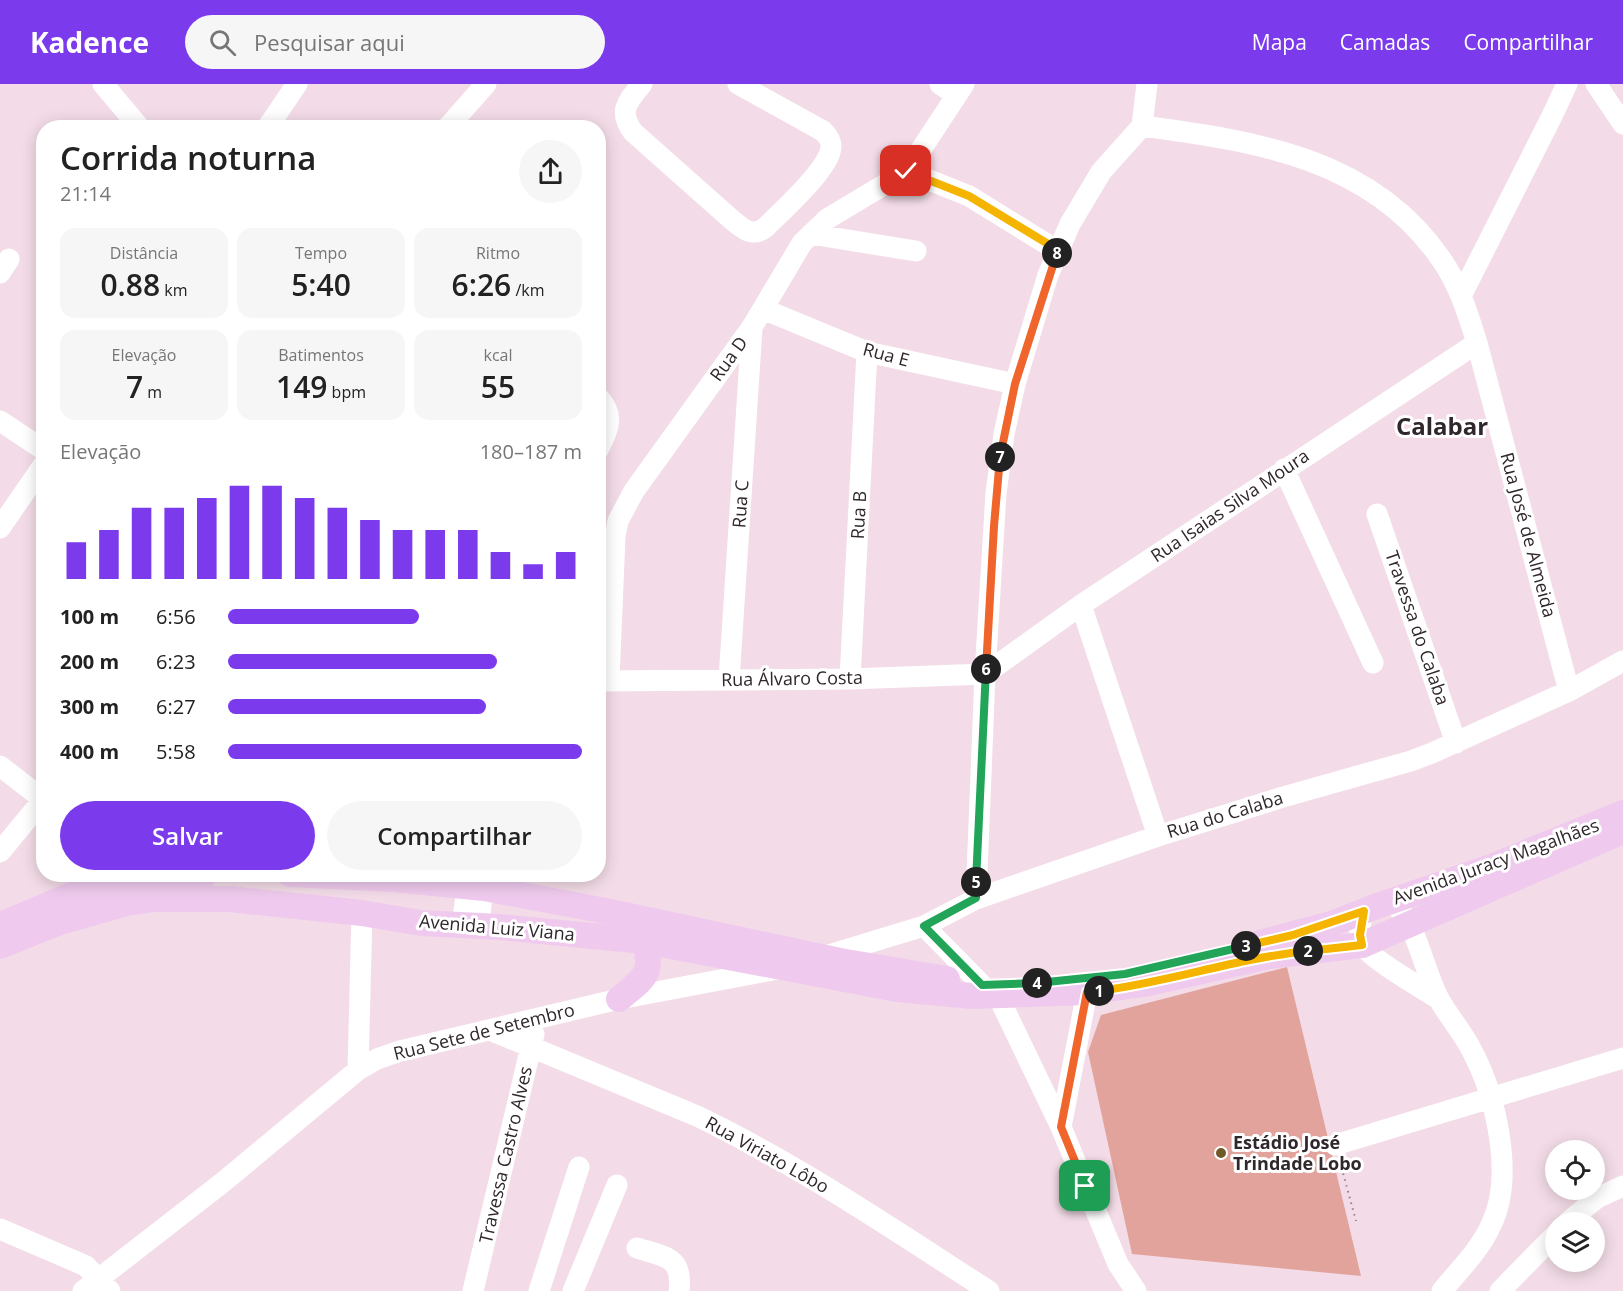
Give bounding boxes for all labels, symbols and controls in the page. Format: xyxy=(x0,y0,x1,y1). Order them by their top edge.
search box xyxy=(185,15,605,69)
text: Kadence xyxy=(30,23,149,61)
icon: search xyxy=(206,26,239,59)
text: Pesquisar aqui xyxy=(254,27,405,57)
text: Mapa xyxy=(1252,28,1307,56)
text: Camadas xyxy=(1340,28,1430,56)
text: Compartilhar xyxy=(1463,28,1593,56)
text: Corrida noturna xyxy=(60,135,316,180)
button: share xyxy=(519,140,582,203)
pin xyxy=(880,145,931,196)
icon: check xyxy=(889,154,922,187)
text: 21:14 xyxy=(60,180,111,207)
pin: 8 xyxy=(1042,238,1072,268)
text: Distância xyxy=(110,242,178,264)
text: Tempo xyxy=(295,242,347,264)
text: Ritmo xyxy=(476,242,520,264)
text: 8 xyxy=(1052,242,1062,264)
text: 0.88 xyxy=(100,264,160,305)
text: 5:40 xyxy=(291,264,351,305)
text: 6:26 xyxy=(452,264,511,305)
text: km xyxy=(160,279,188,301)
text: /km xyxy=(511,279,544,301)
street label: Rua D xyxy=(704,331,753,386)
street label: Rua E xyxy=(861,336,912,372)
text: Elevação xyxy=(112,344,176,366)
text: Batimentos xyxy=(278,344,364,366)
text: kcal xyxy=(484,344,513,366)
text: 7 xyxy=(126,366,143,407)
text: 149 xyxy=(276,366,327,407)
text: 55 xyxy=(481,366,515,407)
text: m xyxy=(143,381,162,403)
text: bpm xyxy=(327,381,366,403)
district label: Calabar xyxy=(1396,409,1488,442)
text: Elevação xyxy=(60,438,141,465)
text: 180–187 m xyxy=(480,438,582,465)
pin: 7 xyxy=(985,442,1015,472)
street label: Rua Isaias Silva Moura xyxy=(1146,443,1313,567)
text: 7 xyxy=(995,446,1005,468)
street label: Rua José de Almeida xyxy=(1495,450,1563,620)
street label: Rua C xyxy=(726,479,754,529)
street label: Rua B xyxy=(845,490,871,540)
street label: Travessa do Calaba xyxy=(1380,547,1456,708)
text: 100 m xyxy=(60,603,119,630)
text: 6:56 xyxy=(156,603,196,630)
text: 200 m xyxy=(60,648,119,675)
text: 6:23 xyxy=(156,648,196,675)
pin: 6 xyxy=(971,654,1001,684)
text: 6 xyxy=(981,658,991,680)
street label: Rua Álvaro Costa xyxy=(721,665,863,691)
text: 300 m xyxy=(60,693,119,720)
text: 6:27 xyxy=(156,693,196,720)
text: 400 m xyxy=(60,738,119,765)
text: 5:58 xyxy=(156,738,196,765)
street label: Rua do Calaba xyxy=(1164,785,1286,843)
button: Salvar xyxy=(60,801,315,870)
button: Compartilhar xyxy=(327,801,582,870)
street label: Avenida Juracy Magalhães xyxy=(1389,813,1602,910)
pin: 5 xyxy=(961,867,991,897)
text: 5 xyxy=(971,871,981,893)
street label: Avenida Luiz Viana xyxy=(418,908,576,946)
pin: 3 xyxy=(1231,931,1261,961)
text: 3 xyxy=(1241,935,1251,957)
pin: 2 xyxy=(1293,936,1323,966)
text: 2 xyxy=(1303,940,1313,962)
pin: 4 xyxy=(1022,968,1052,998)
text: 4 xyxy=(1032,972,1042,994)
pin: 1 xyxy=(1084,976,1114,1006)
text: 1 xyxy=(1094,980,1104,1002)
street label: Rua Sete de Setembro xyxy=(391,997,577,1065)
street label: Travessa Castro Alves xyxy=(473,1064,537,1246)
street label: Rua Viriato Lôbo xyxy=(701,1110,834,1198)
place label: Estádio José Trindade Lobo xyxy=(1233,1130,1362,1175)
map controls xyxy=(1545,1140,1605,1272)
button: locate xyxy=(1545,1140,1605,1200)
marker: Estádio José Trindade Lobo xyxy=(1214,1146,1228,1160)
pin xyxy=(1059,1160,1110,1211)
icon: arrive xyxy=(1068,1169,1101,1202)
button: layers xyxy=(1545,1212,1605,1272)

